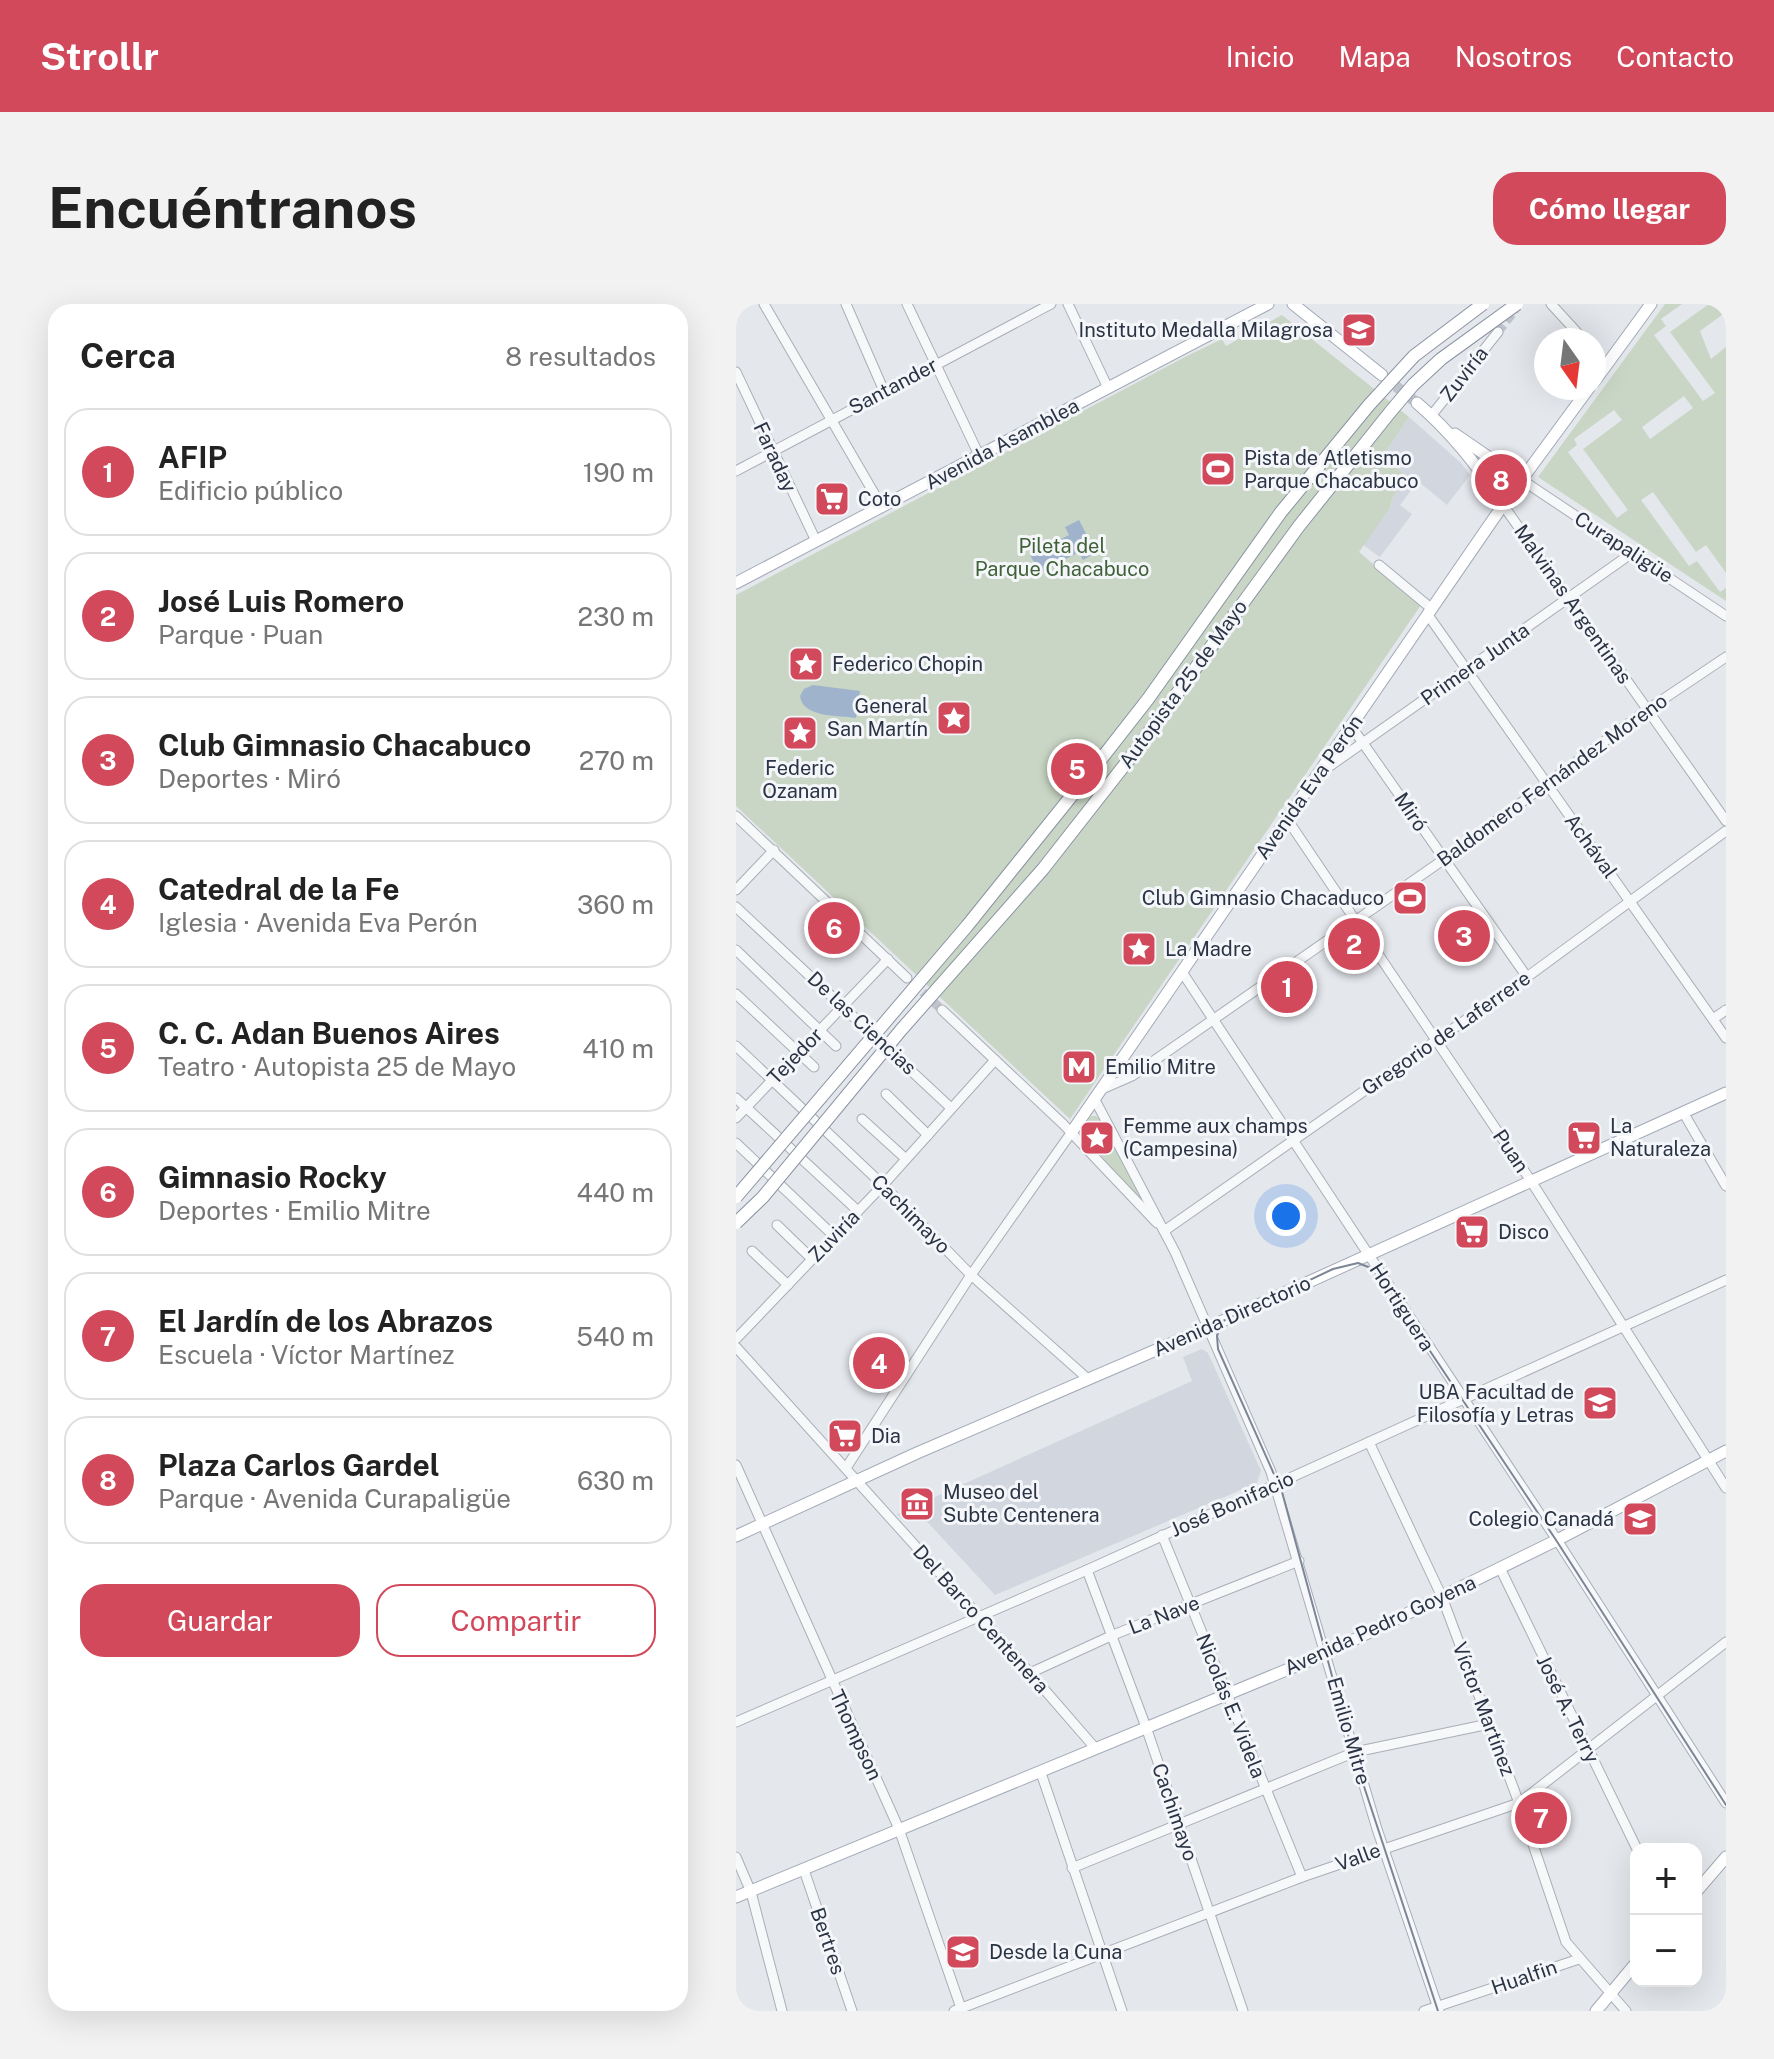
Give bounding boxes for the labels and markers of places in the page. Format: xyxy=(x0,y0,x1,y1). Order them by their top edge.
school or university icon: Instituto Medalla Milagrosa xyxy=(1340,311,1378,349)
place label: Instituto Medalla Milagrosa xyxy=(1079,318,1333,342)
place label: Pista de Atletismo Parque Chacabuco xyxy=(1244,446,1419,493)
sports icon: Pista de Atletismo Parque Chacabuco xyxy=(1199,450,1237,488)
pin: 8 xyxy=(1475,450,1527,510)
supermarket icon: Coto xyxy=(813,480,851,518)
place label: Coto xyxy=(858,487,901,511)
place icon: Federico Chopin xyxy=(787,645,825,683)
place label: Federico Chopin xyxy=(832,652,983,676)
place label: General San Martín xyxy=(827,694,928,741)
place icon: General San Martín xyxy=(935,699,973,737)
place icon: Federic Ozanam xyxy=(781,714,819,752)
pin: 5 xyxy=(1051,739,1103,799)
place label: Federic Ozanam xyxy=(762,756,838,803)
sports icon: Club Gimnasio Chacaduco xyxy=(1391,879,1429,917)
place label: Club Gimnasio Chacaduco xyxy=(1142,886,1384,910)
pin: 6 xyxy=(808,898,860,958)
pin: 3 xyxy=(1438,906,1490,966)
pin: 2 xyxy=(1328,914,1380,974)
place icon: La Madre xyxy=(1120,930,1158,968)
place label: La Madre xyxy=(1165,937,1252,961)
pin: 1 xyxy=(1261,957,1313,1017)
metro station icon: Emilio Mitre xyxy=(1060,1048,1098,1086)
place label: Emilio Mitre xyxy=(1105,1055,1216,1079)
place label: Femme aux champs (Campesina) xyxy=(1123,1114,1308,1161)
place label: La Naturaleza xyxy=(1610,1114,1711,1161)
place icon: Femme aux champs (Campesina) xyxy=(1078,1119,1116,1157)
supermarket icon: La Naturaleza xyxy=(1565,1119,1603,1157)
supermarket icon: Disco xyxy=(1453,1213,1491,1251)
place label: Disco xyxy=(1498,1220,1549,1244)
pin: 4 xyxy=(853,1333,905,1393)
place label: UBA Facultad de Filosofía y Letras xyxy=(1417,1380,1574,1427)
school or university icon: UBA Facultad de Filosofía y Letras xyxy=(1581,1384,1619,1422)
supermarket icon: Dia xyxy=(826,1417,864,1455)
place label: Dia xyxy=(871,1424,901,1448)
place label: Museo del Subte Centenera xyxy=(943,1480,1100,1527)
museum icon: Museo del Subte Centenera xyxy=(898,1485,936,1523)
school or university icon: Colegio Canadá xyxy=(1621,1500,1659,1538)
place label: Colegio Canadá xyxy=(1468,1507,1614,1531)
pin: 7 xyxy=(1515,1788,1567,1848)
school or university icon: Desde la Cuna xyxy=(944,1933,982,1971)
place label: Desde la Cuna xyxy=(989,1940,1122,1964)

